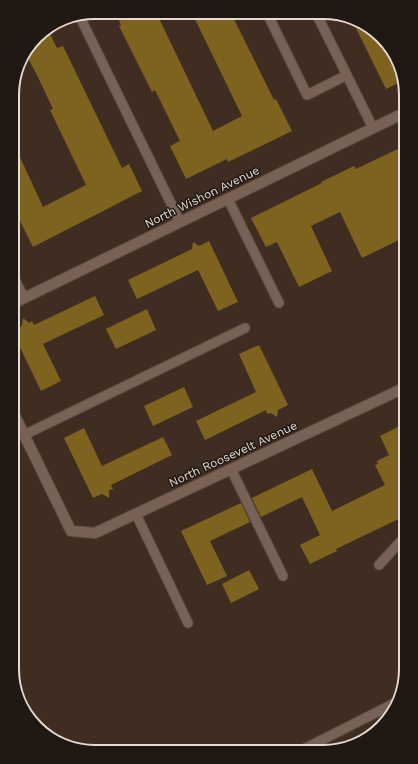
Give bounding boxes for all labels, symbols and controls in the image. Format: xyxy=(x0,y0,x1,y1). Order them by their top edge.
street label: North Wishon Avenue xyxy=(142,163,262,231)
street label: North Roosevelt Avenue xyxy=(167,418,299,490)

